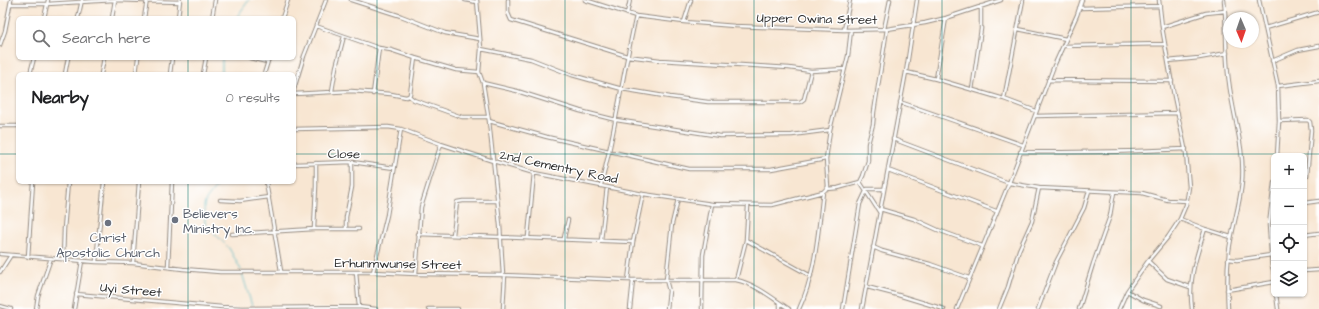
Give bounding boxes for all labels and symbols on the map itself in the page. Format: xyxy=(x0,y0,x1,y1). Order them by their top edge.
street label: Upper Owina Street xyxy=(756,9,878,29)
north arrow xyxy=(1223,12,1259,48)
street label: Close xyxy=(328,145,360,163)
street label: 2nd Cementry Road xyxy=(498,146,620,189)
place label: Believers Ministry Inc. xyxy=(183,205,254,239)
marker: Believers Ministry Inc. xyxy=(170,215,180,225)
marker: Christ Apostolic Church xyxy=(103,218,113,228)
place label: Christ Apostolic Church xyxy=(56,229,160,262)
street label: Erhunmwunse Street xyxy=(334,254,462,274)
street label: Uyi Street xyxy=(99,278,163,303)

